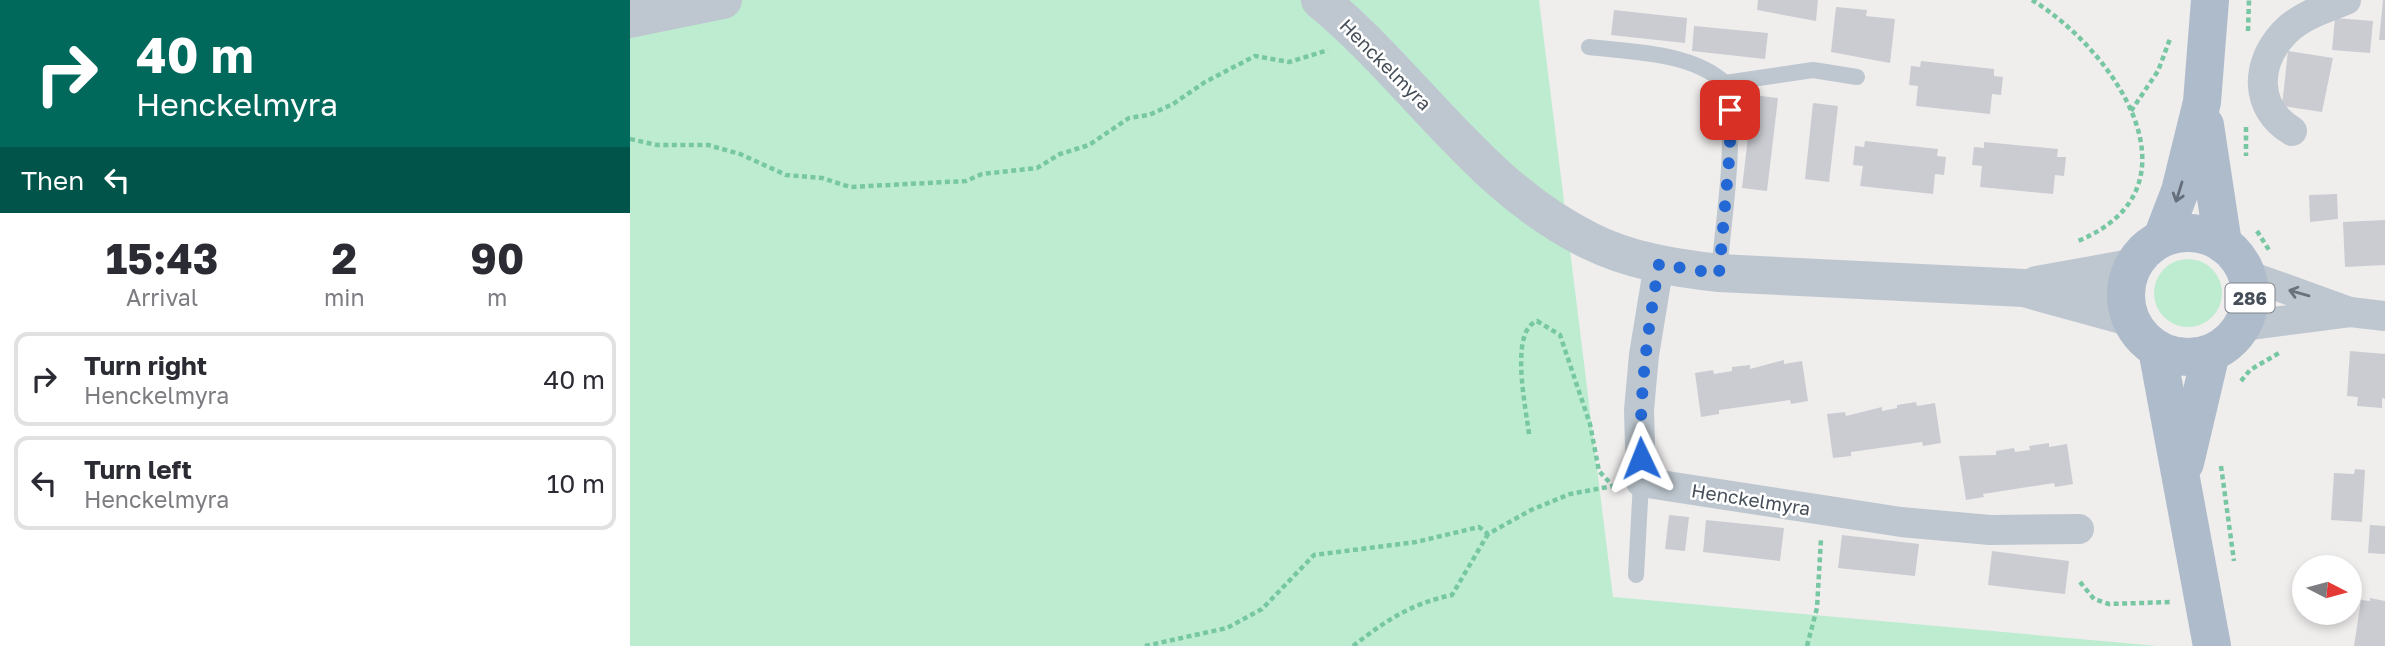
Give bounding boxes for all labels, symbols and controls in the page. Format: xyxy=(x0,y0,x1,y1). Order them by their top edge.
street label: Henckelmyra xyxy=(1335,13,1437,115)
text: 40 m xyxy=(136,25,254,84)
icon: right xyxy=(21,28,112,119)
pin xyxy=(1700,80,1760,140)
text: Henckelmyra xyxy=(136,85,338,123)
icon: arrive xyxy=(1711,91,1749,129)
icon: left xyxy=(98,161,136,199)
text: Then xyxy=(21,165,84,196)
one-way arrow xyxy=(2171,180,2184,202)
text: 15:43 xyxy=(106,233,218,283)
text: 2 xyxy=(331,233,357,283)
text: 90 xyxy=(470,233,524,283)
text: Arrival xyxy=(126,283,198,311)
text: min xyxy=(324,283,365,311)
text: m xyxy=(487,283,507,311)
road number: 286 xyxy=(2226,284,2274,312)
one-way arrow xyxy=(2288,285,2310,298)
text: Turn right xyxy=(84,350,207,381)
icon: right xyxy=(25,360,63,398)
text: 40 m xyxy=(544,364,605,395)
text: Henckelmyra xyxy=(84,381,229,409)
position arrow xyxy=(1604,421,1678,495)
text: Turn left xyxy=(84,454,192,485)
icon: left xyxy=(25,464,63,502)
text: 10 m xyxy=(547,468,605,499)
street label: Henckelmyra xyxy=(1690,478,1812,520)
text: Henckelmyra xyxy=(84,485,229,513)
north arrow xyxy=(2292,555,2362,625)
map controls xyxy=(2292,555,2362,625)

